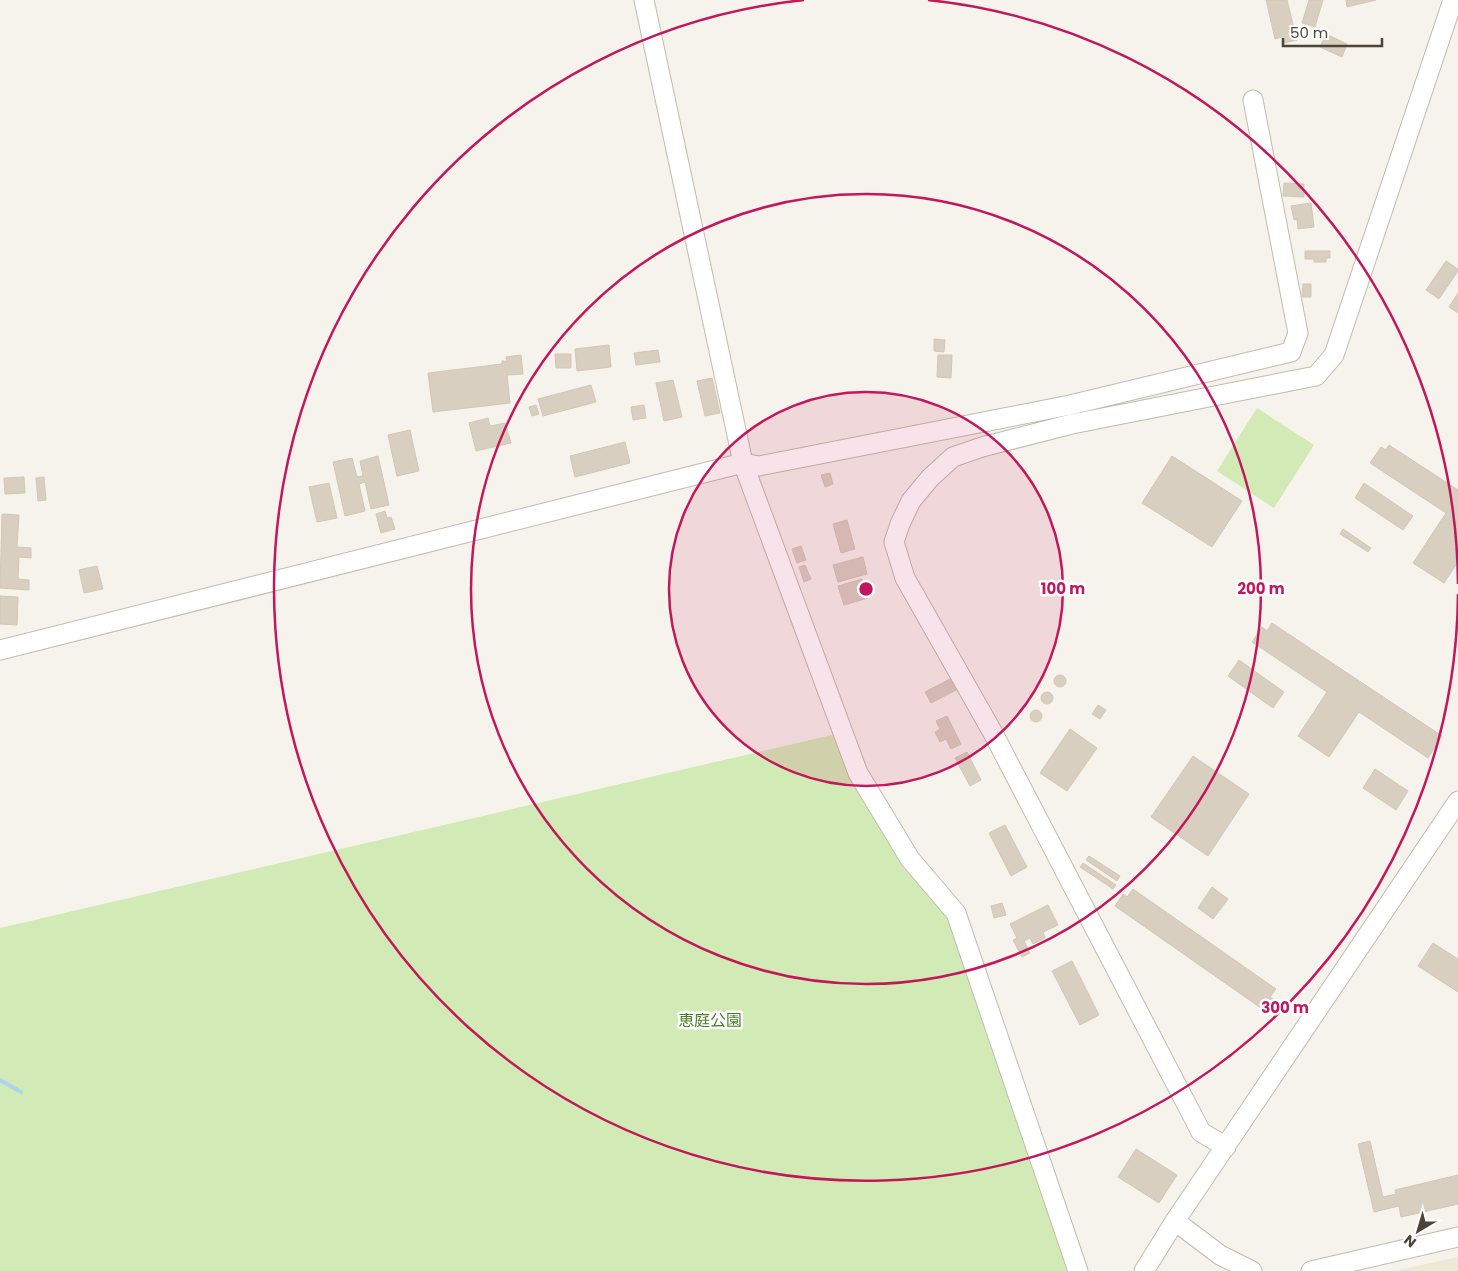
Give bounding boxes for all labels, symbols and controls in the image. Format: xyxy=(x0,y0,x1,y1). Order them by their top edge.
scale bar xyxy=(1283,15,1382,47)
text: 50 m xyxy=(1290,22,1328,43)
text: 100 m xyxy=(1041,578,1085,599)
text: 200 m xyxy=(1237,578,1285,599)
centre of rings xyxy=(857,580,875,598)
text: 300 m xyxy=(1261,997,1309,1018)
park label: 恵庭公園 xyxy=(678,1009,742,1032)
north arrow xyxy=(1393,1206,1443,1256)
text: N xyxy=(1400,1230,1420,1252)

